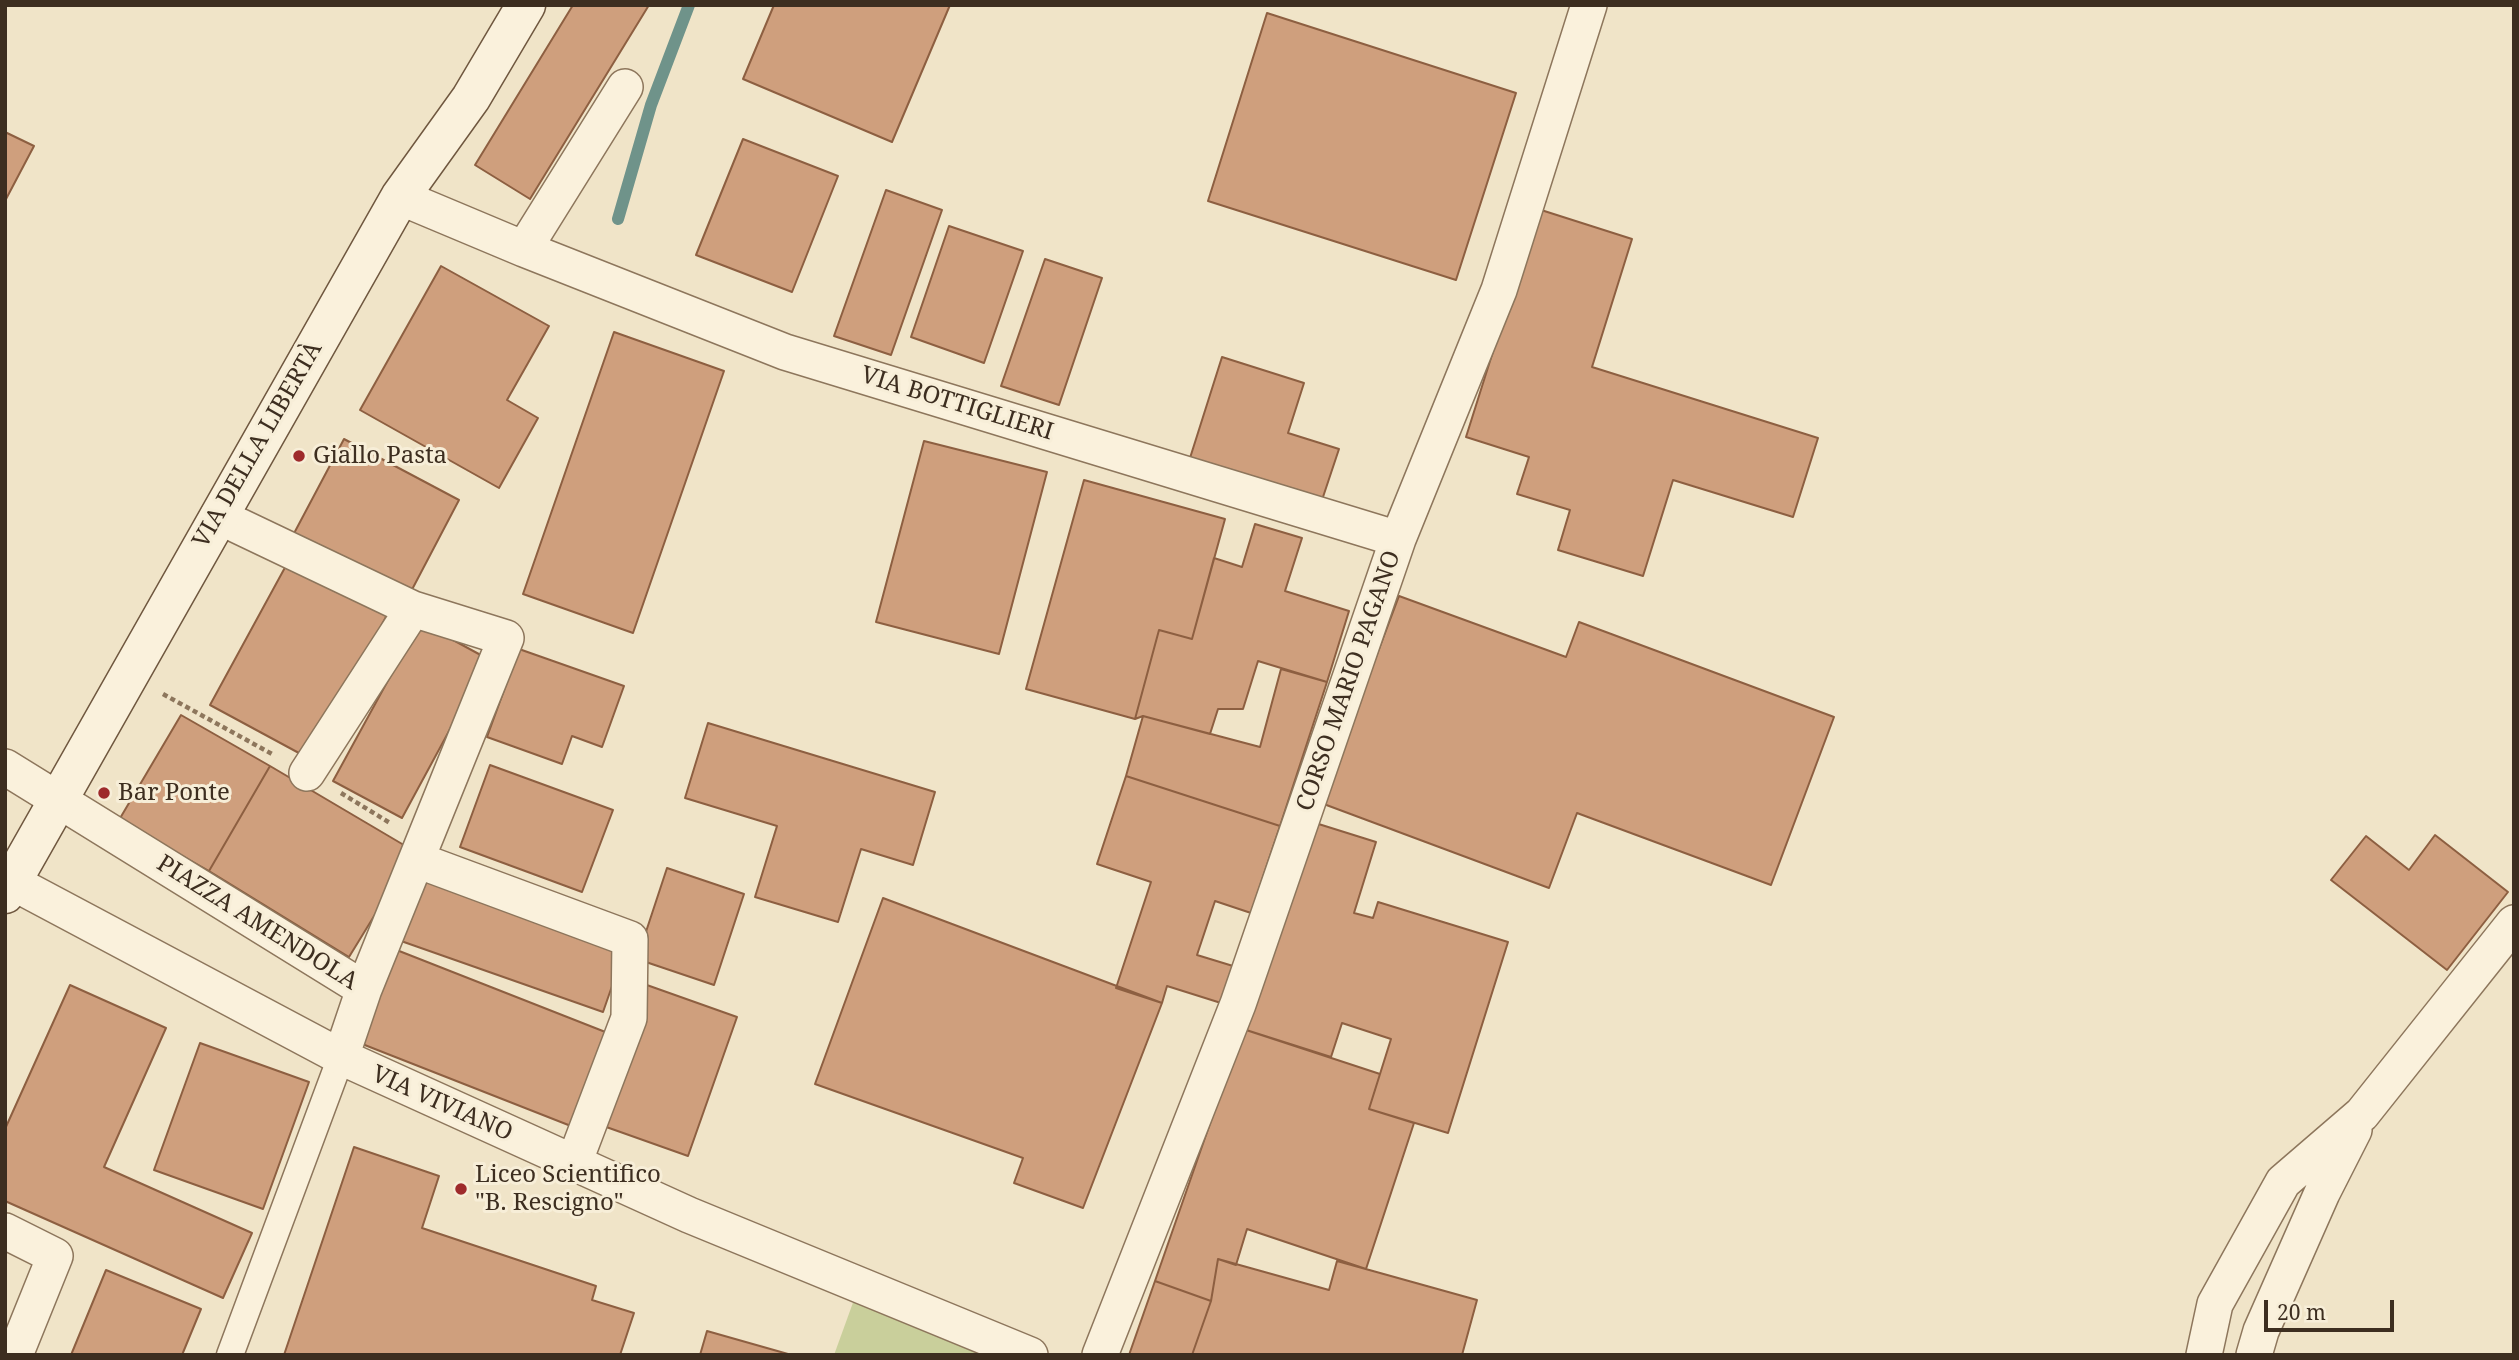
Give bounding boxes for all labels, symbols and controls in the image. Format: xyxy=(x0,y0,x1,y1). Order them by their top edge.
street label: VIA DELLA LIBERTÀ xyxy=(187,337,329,553)
street label: VIA BOTTIGLIERI xyxy=(857,361,1057,447)
place label: Giallo Pasta xyxy=(313,442,447,470)
marker: Giallo Pasta xyxy=(291,448,307,464)
street label: CORSO MARIO PAGANO xyxy=(1291,547,1407,815)
place label: Bar Ponte xyxy=(118,779,230,807)
marker: Bar Ponte xyxy=(96,785,112,801)
street label: PIAZZA AMENDOLA xyxy=(151,849,363,997)
street label: VIA VIVIANO xyxy=(367,1060,517,1148)
place label: Liceo Scientifico "B. Rescigno" xyxy=(475,1161,661,1217)
marker: Liceo Scientifico "B. Rescigno" xyxy=(453,1181,469,1197)
scale bar xyxy=(2267,1286,2396,1330)
text: 20 m xyxy=(2277,1298,2326,1326)

